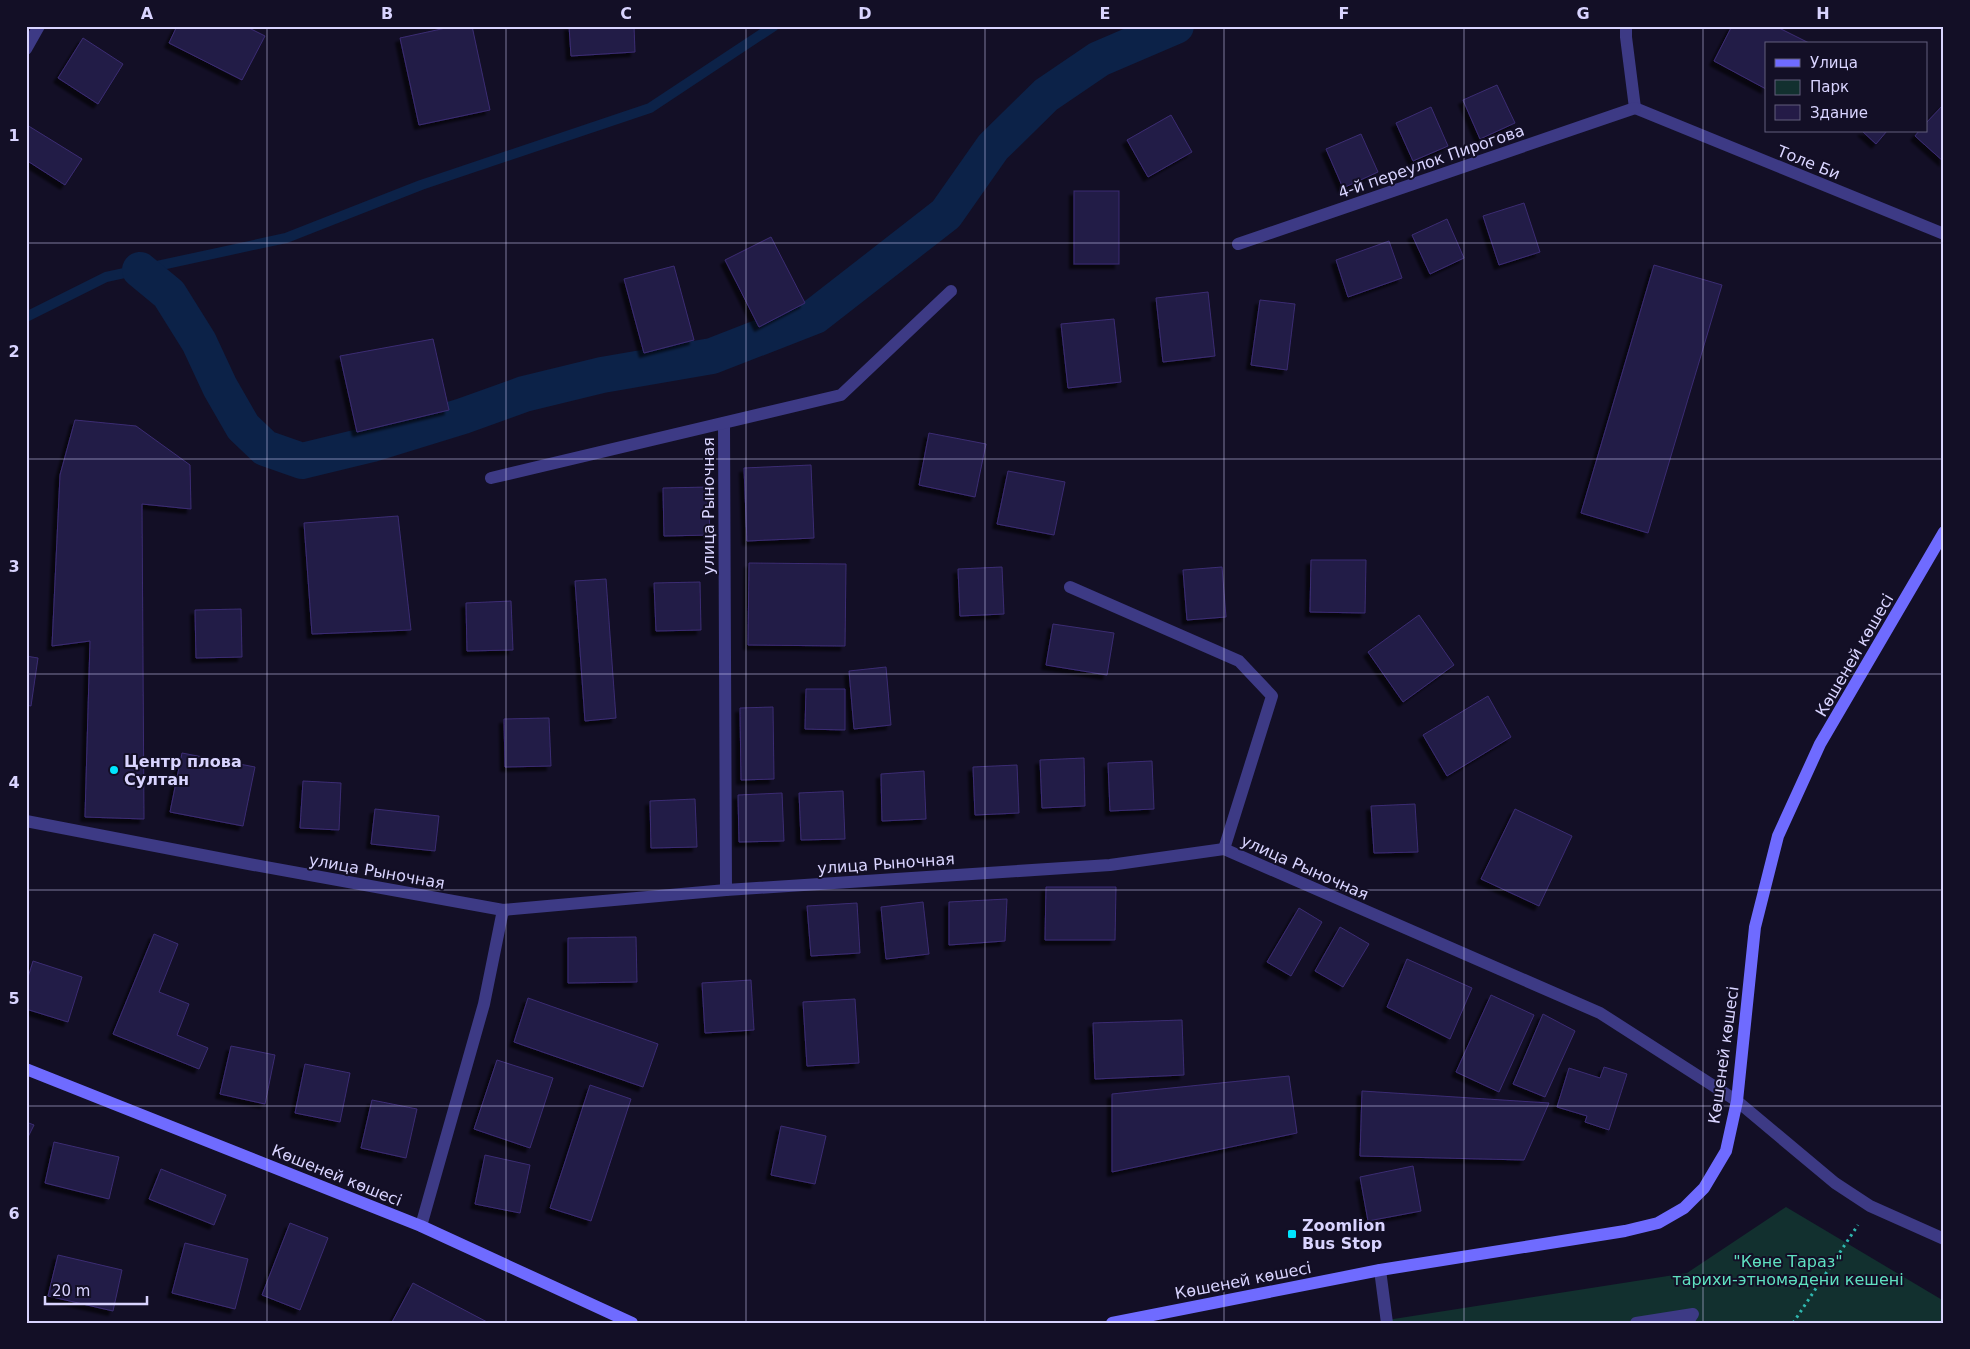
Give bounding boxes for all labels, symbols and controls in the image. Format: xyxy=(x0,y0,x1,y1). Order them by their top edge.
text: A xyxy=(141,4,154,23)
text: B xyxy=(381,4,393,23)
text: C xyxy=(620,4,632,23)
text: D xyxy=(858,4,872,23)
text: E xyxy=(1100,4,1110,23)
text: F xyxy=(1339,4,1349,23)
text: G xyxy=(1576,4,1590,23)
text: H xyxy=(1816,4,1830,23)
legend xyxy=(1765,42,1928,132)
text: Улица xyxy=(1810,54,1858,72)
text: Парк xyxy=(1810,78,1849,96)
text: Здание xyxy=(1810,104,1868,122)
street label: 4-й переулок Пирогова xyxy=(1336,121,1527,202)
text: 1 xyxy=(8,126,20,145)
street label: Толе Би xyxy=(1774,141,1843,184)
text: 2 xyxy=(8,342,20,361)
street label: улица Рыночная xyxy=(699,437,718,575)
text: 3 xyxy=(8,557,20,576)
street label: Көшеней көшесі xyxy=(1812,590,1897,720)
place label: Центр плова Султан xyxy=(124,752,242,789)
marker: Центр плова Султан xyxy=(108,764,120,776)
text: 4 xyxy=(8,773,20,792)
street label: улица Рыночная xyxy=(1238,831,1372,904)
street label: улица Рыночная xyxy=(817,849,955,878)
street label: улица Рыночная xyxy=(307,850,446,893)
street label: Көшеней көшесі xyxy=(1704,985,1743,1125)
text: 5 xyxy=(8,989,20,1008)
street label: Көшеней көшесі xyxy=(269,1141,405,1210)
text: 6 xyxy=(8,1204,20,1223)
place label: Zoomlion Bus Stop xyxy=(1302,1216,1386,1253)
marker: Zoomlion Bus Stop xyxy=(1286,1228,1298,1240)
park label: "Көне Тараз" тарихи-этномәдени кешені xyxy=(1672,1252,1904,1289)
street label: Көшеней көшесі xyxy=(1173,1258,1313,1303)
scale bar xyxy=(45,1274,148,1306)
text: 20 m xyxy=(52,1282,90,1300)

